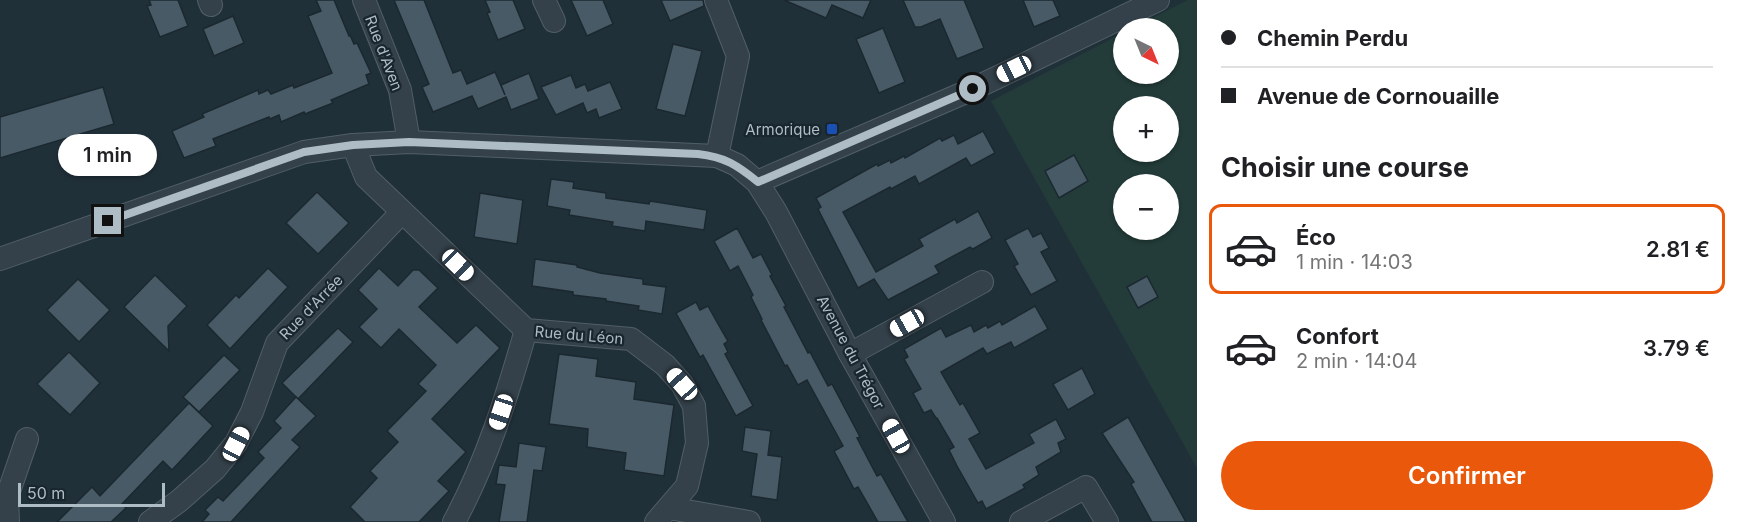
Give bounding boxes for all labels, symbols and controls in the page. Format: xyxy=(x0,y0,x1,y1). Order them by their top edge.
street label: Rue d'Aven xyxy=(361,13,407,93)
north arrow xyxy=(1113,18,1179,84)
map controls xyxy=(1113,18,1179,240)
text: Chemin Perdu xyxy=(1257,25,1408,51)
car xyxy=(994,53,1034,85)
route start xyxy=(959,75,986,102)
text: Avenue de Cornouaille xyxy=(1257,83,1499,109)
button: + xyxy=(1113,96,1179,162)
place label: Armorique xyxy=(745,120,820,139)
marker: Armorique xyxy=(825,122,839,136)
callout: 1 min xyxy=(58,134,158,176)
text: 1 min xyxy=(83,143,132,167)
text: Choisir une course xyxy=(1221,151,1469,184)
button: − xyxy=(1113,174,1179,240)
route end xyxy=(94,207,121,234)
icon: car xyxy=(1224,222,1278,276)
text: Éco xyxy=(1296,224,1336,250)
text: 2.81 € xyxy=(1646,236,1710,262)
car xyxy=(439,246,477,284)
text: 1 min · 14:03 xyxy=(1296,250,1413,274)
street label: Rue d'Arrée xyxy=(275,271,347,343)
street label: Avenue du Trégor xyxy=(813,292,889,412)
car xyxy=(887,306,927,340)
icon: car xyxy=(1224,321,1278,375)
street label: Rue du Léon xyxy=(534,322,624,348)
text: Confort xyxy=(1296,323,1379,349)
text: 3.79 € xyxy=(1643,335,1710,361)
text: 2 min · 14:04 xyxy=(1296,349,1417,373)
car xyxy=(663,365,701,403)
car xyxy=(487,392,515,432)
car xyxy=(879,416,913,456)
car xyxy=(220,424,252,464)
button: Confirmer xyxy=(1221,441,1713,510)
scale bar xyxy=(18,480,165,508)
text: 50 m xyxy=(27,483,65,503)

